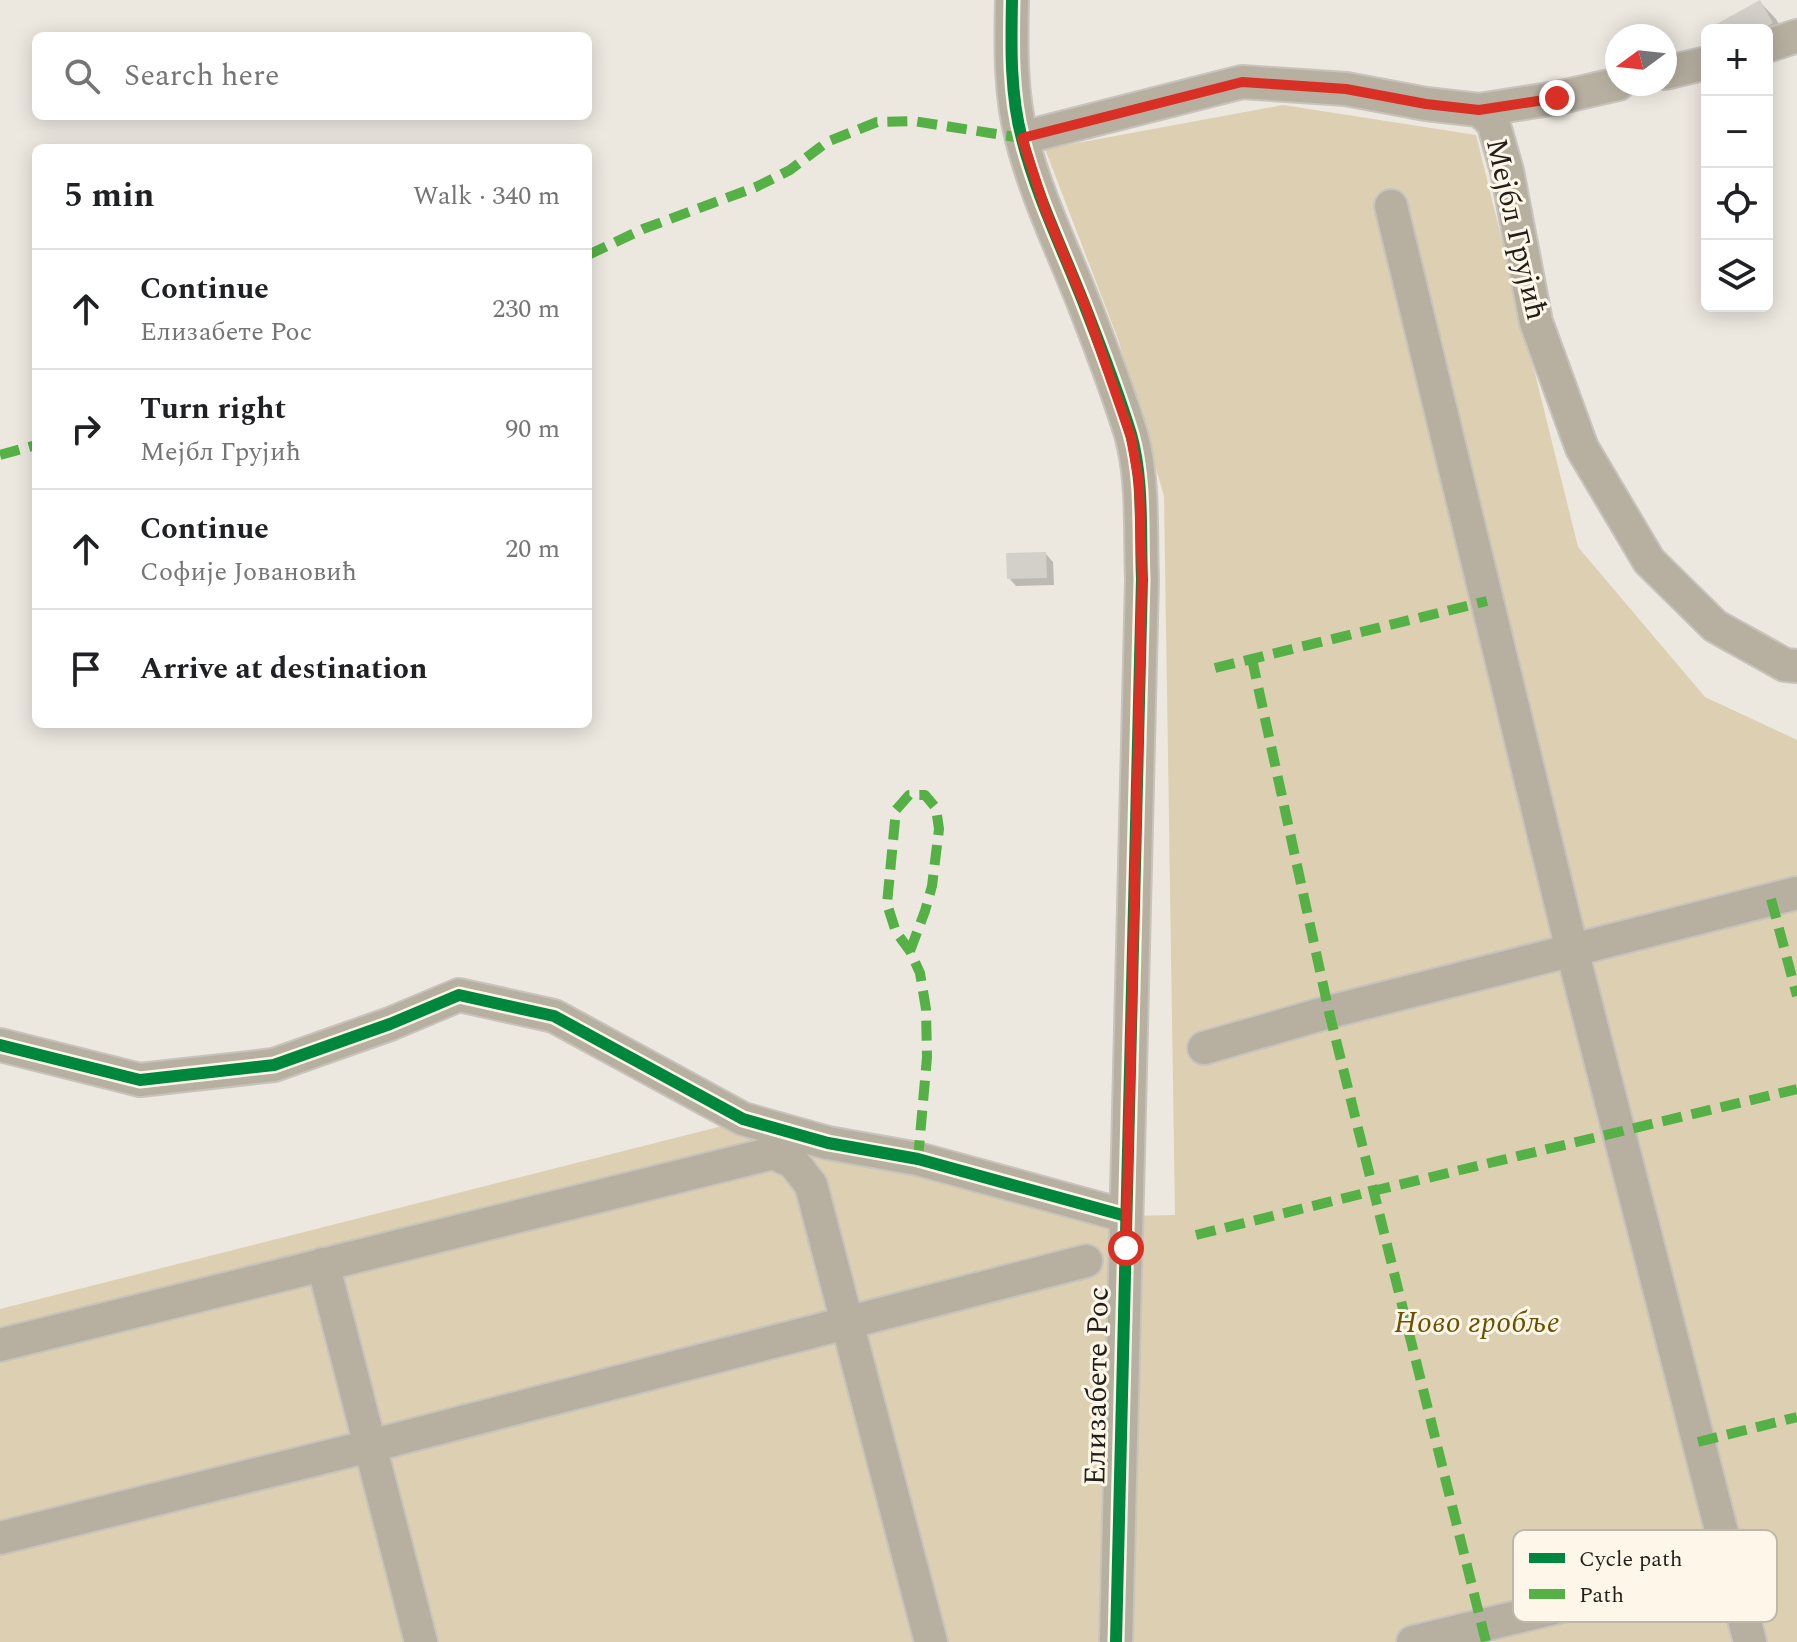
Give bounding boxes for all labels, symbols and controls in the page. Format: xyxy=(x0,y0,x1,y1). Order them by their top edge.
north arrow xyxy=(1605,24,1677,96)
map controls xyxy=(1701,24,1773,312)
button: + xyxy=(1701,24,1773,96)
search box xyxy=(32,32,592,120)
text: Search here xyxy=(124,53,280,99)
icon: search xyxy=(60,54,104,98)
route end xyxy=(1539,80,1575,116)
button: − xyxy=(1701,96,1773,168)
street label: Мејбл Грујић xyxy=(1473,134,1559,325)
button: locate xyxy=(1701,168,1773,240)
text: 5 min xyxy=(64,170,154,222)
text: Walk · 340 m xyxy=(413,176,560,216)
button: layers xyxy=(1701,240,1773,312)
text: Continue xyxy=(140,266,269,312)
icon: ahead xyxy=(64,287,108,331)
text: 230 m xyxy=(492,289,560,329)
text: Елизабете Рос xyxy=(140,312,312,352)
text: Turn right xyxy=(140,386,286,432)
icon: right xyxy=(64,407,108,451)
text: 90 m xyxy=(505,409,560,449)
text: Мејбл Грујић xyxy=(140,432,301,472)
text: Continue xyxy=(140,506,269,552)
icon: ahead xyxy=(64,527,108,571)
text: 20 m xyxy=(505,529,560,569)
text: Софије Јовановић xyxy=(140,552,357,592)
text: Arrive at destination xyxy=(140,646,427,692)
icon: arrive xyxy=(64,647,108,691)
route start xyxy=(1108,1230,1144,1266)
street label: Елизабете Рос xyxy=(1072,1286,1122,1486)
park label: Ново гробље xyxy=(1394,1300,1560,1346)
legend xyxy=(1513,1530,1777,1622)
text: Cycle path xyxy=(1579,1543,1683,1576)
text: Path xyxy=(1579,1579,1624,1612)

